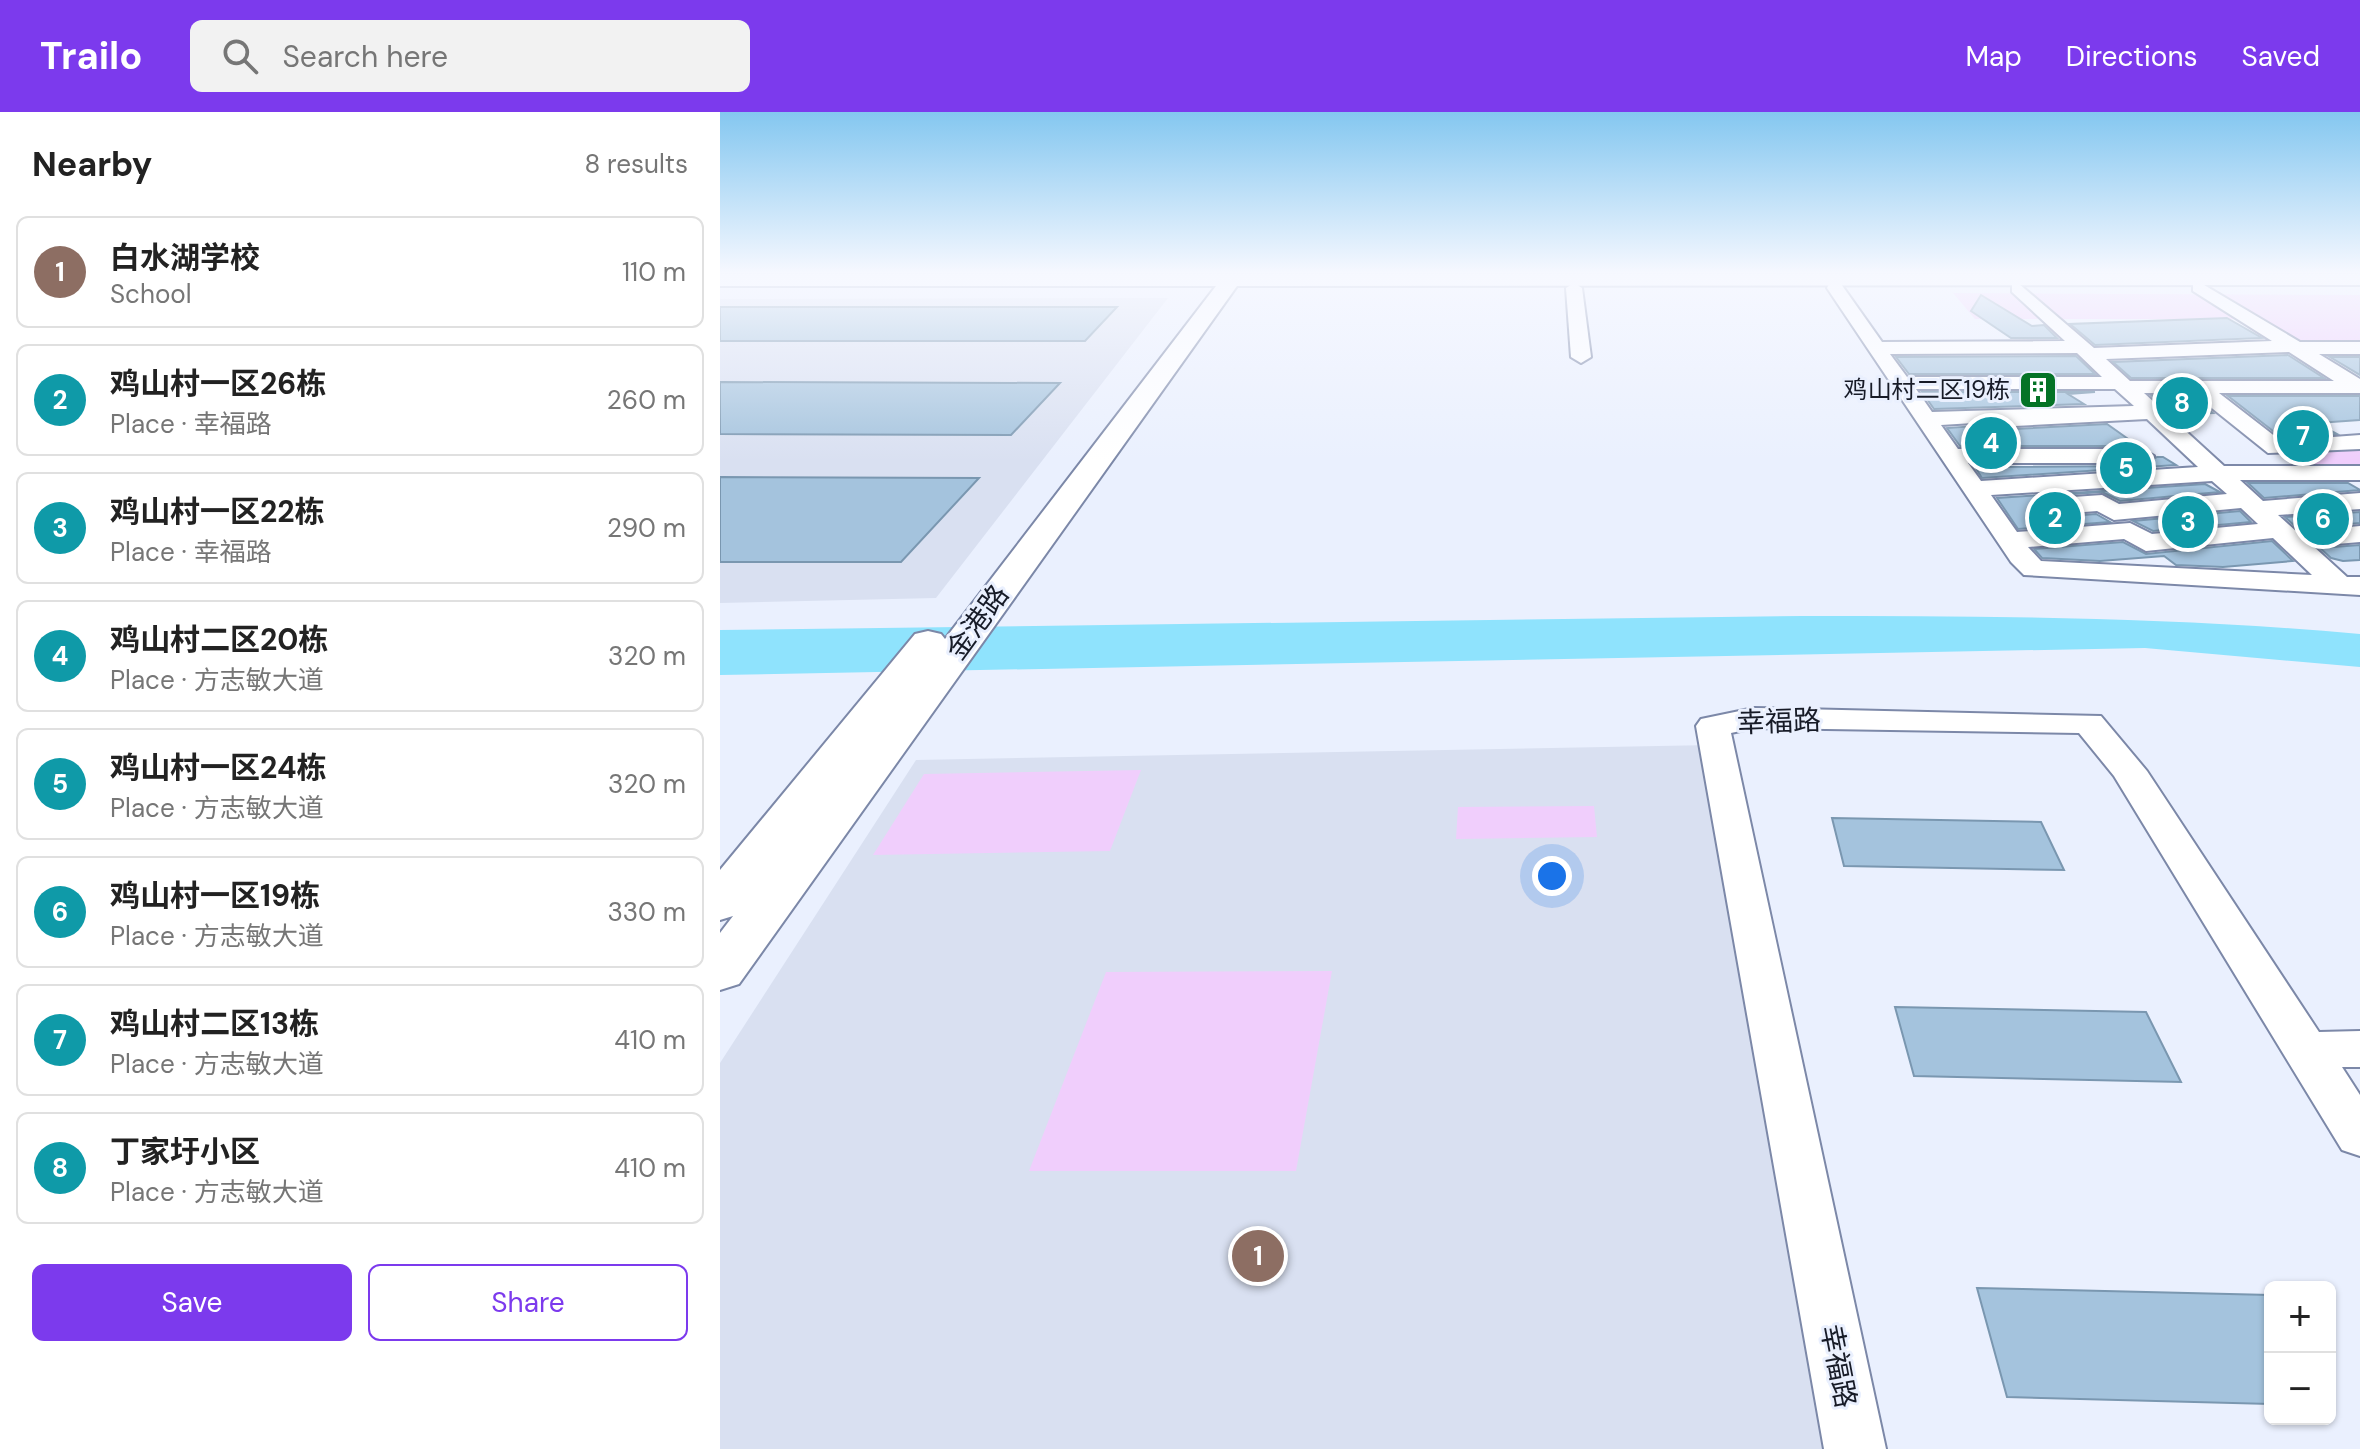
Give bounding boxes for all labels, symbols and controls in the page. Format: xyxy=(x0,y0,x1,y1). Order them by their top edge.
search box xyxy=(190,20,750,92)
text: Trailo xyxy=(40,31,142,81)
icon: search xyxy=(218,34,262,78)
text: Search here xyxy=(282,37,448,76)
text: Map xyxy=(1965,38,2022,75)
text: Directions xyxy=(2066,38,2198,75)
text: Saved xyxy=(2242,38,2320,75)
text: Nearby xyxy=(32,142,152,187)
text: 8 results xyxy=(584,147,688,181)
text: 白水湖学校 xyxy=(110,238,260,277)
text: 1 xyxy=(55,255,65,289)
text: 110 m xyxy=(622,255,686,289)
text: School xyxy=(110,277,192,311)
text: 鸡山村一区26栋 xyxy=(110,364,326,403)
building icon: 鸡山村二区19栋 xyxy=(2017,369,2059,411)
pin: 8 xyxy=(2156,373,2208,433)
place label: 鸡山村二区19栋 xyxy=(1843,374,2010,405)
text: 2 xyxy=(52,383,68,417)
text: 260 m xyxy=(607,383,686,417)
pin: 7 xyxy=(2277,406,2329,466)
text: Place · 幸福路 xyxy=(110,407,272,441)
pin: 4 xyxy=(1965,413,2017,473)
pin: 5 xyxy=(2100,438,2152,498)
pin: 2 xyxy=(2029,488,2081,548)
pin: 6 xyxy=(2297,489,2349,549)
text: 鸡山村一区22栋 xyxy=(110,492,325,531)
pin: 3 xyxy=(2162,492,2214,552)
text: 3 xyxy=(52,511,68,545)
text: 290 m xyxy=(607,511,686,545)
text: Place · 幸福路 xyxy=(110,535,272,569)
street label: 金港路 xyxy=(938,577,1017,667)
text: 鸡山村二区20栋 xyxy=(110,620,328,659)
text: 4 xyxy=(52,639,68,673)
text: 320 m xyxy=(608,639,686,673)
text: Place · 方志敏大道 xyxy=(110,663,324,697)
street label: 幸福路 xyxy=(1736,702,1822,741)
text: 鸡山村一区24栋 xyxy=(110,748,327,787)
text: 5 xyxy=(52,767,68,801)
text: 320 m xyxy=(608,767,686,801)
text: Place · 方志敏大道 xyxy=(110,791,324,825)
your location xyxy=(1532,856,1572,896)
text: 鸡山村一区19栋 xyxy=(110,876,320,915)
text: 6 xyxy=(52,895,68,929)
text: 330 m xyxy=(607,895,686,929)
text: Place · 方志敏大道 xyxy=(110,919,324,953)
text: 鸡山村二区13栋 xyxy=(110,1004,319,1043)
text: 7 xyxy=(53,1023,67,1057)
text: 410 m xyxy=(614,1023,686,1057)
text: Place · 方志敏大道 xyxy=(110,1047,324,1081)
text: 丁家圩小区 xyxy=(110,1132,260,1171)
text: 8 xyxy=(52,1151,68,1185)
text: 410 m xyxy=(614,1151,686,1185)
text: Place · 方志敏大道 xyxy=(110,1175,324,1209)
pin: 1 xyxy=(1232,1226,1284,1286)
button: Save xyxy=(32,1264,352,1341)
button: Share xyxy=(368,1264,688,1341)
map controls xyxy=(2264,1281,2336,1425)
button: + xyxy=(2264,1281,2336,1353)
street label: 幸福路 xyxy=(1812,1321,1865,1411)
button: − xyxy=(2264,1353,2336,1425)

